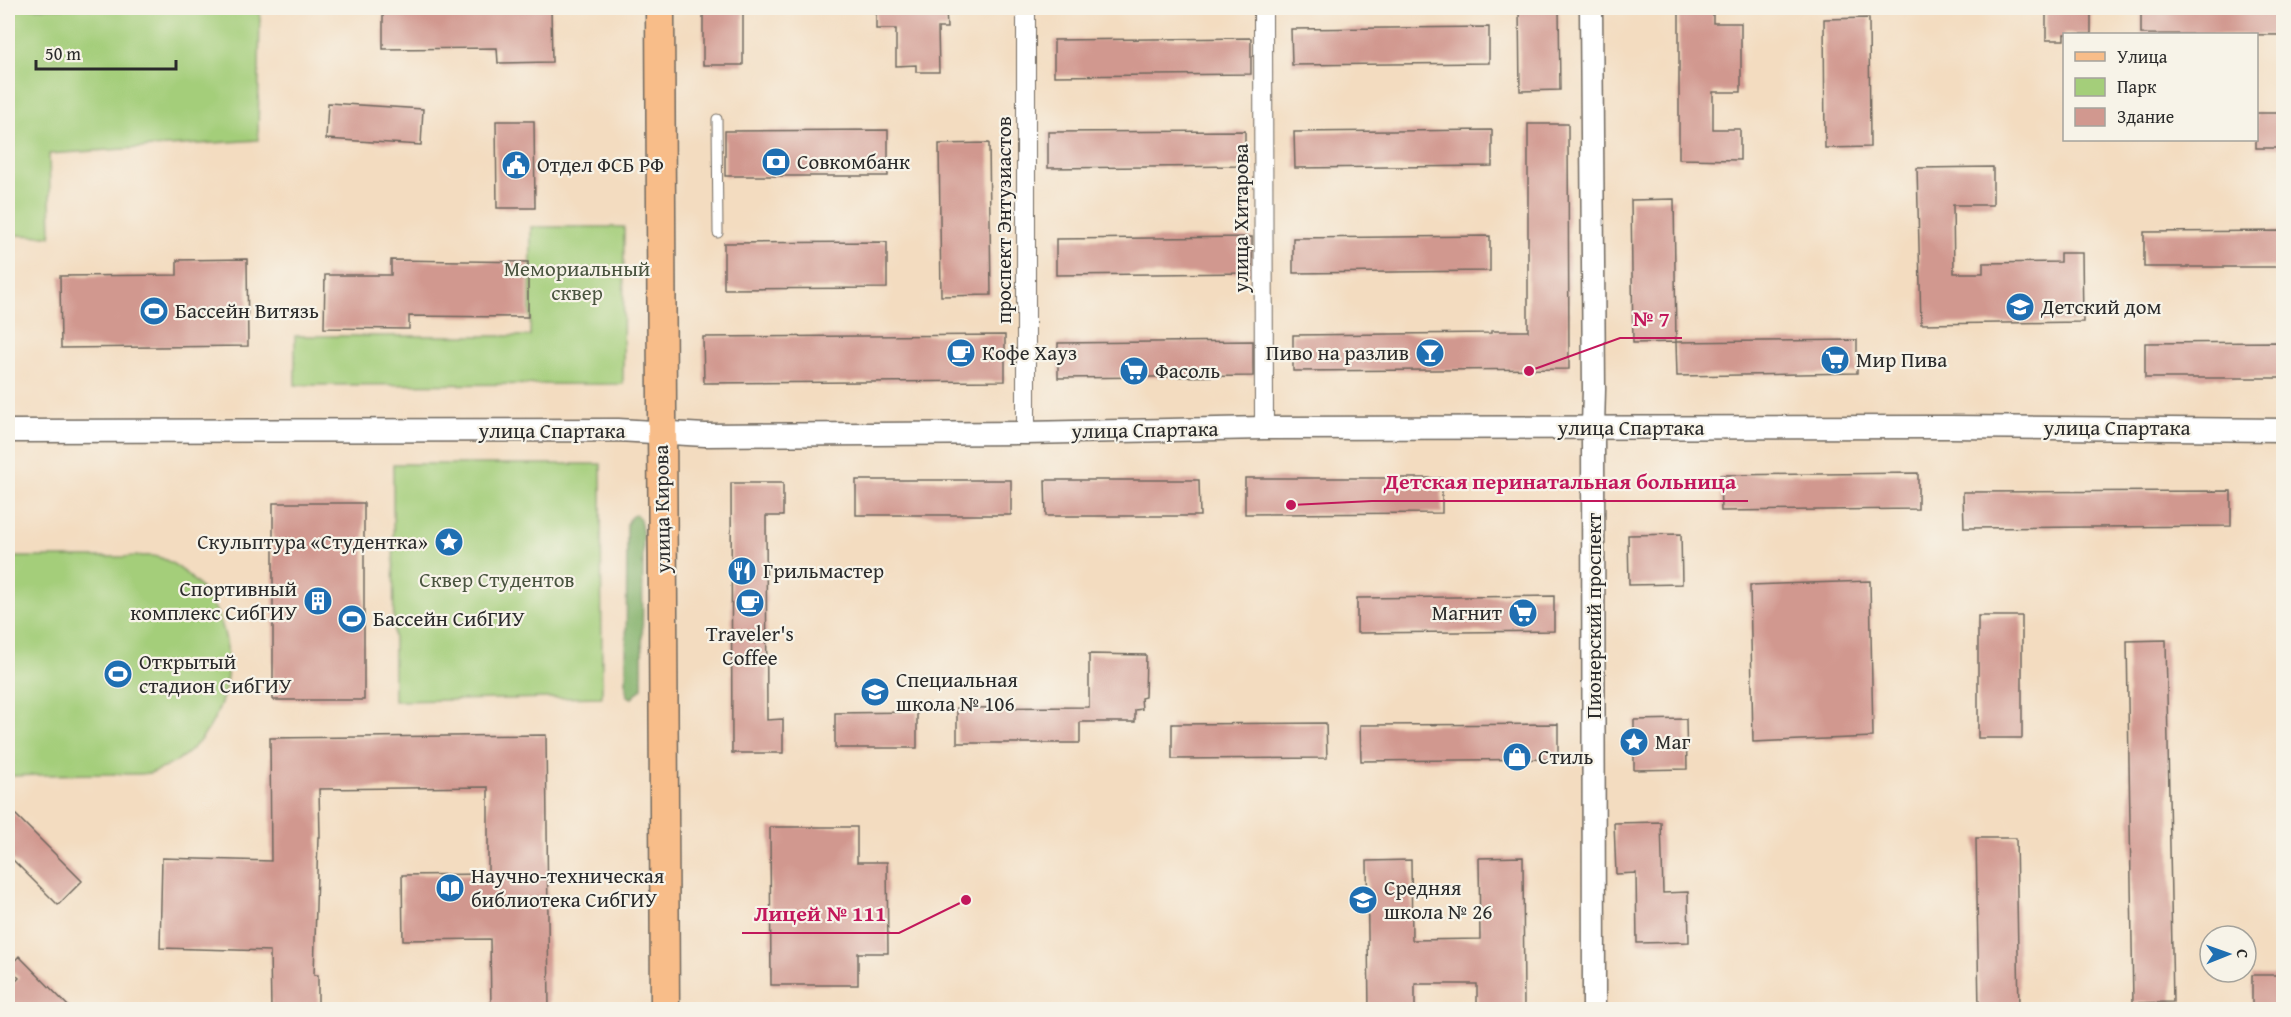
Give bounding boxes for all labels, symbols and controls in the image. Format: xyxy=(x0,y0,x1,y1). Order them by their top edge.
scale bar xyxy=(36,33,176,71)
legend xyxy=(2063,33,2258,141)
text: 50 m xyxy=(45,40,81,67)
text: Улица xyxy=(2117,43,2168,70)
text: Парк xyxy=(2117,73,2157,100)
text: Здание xyxy=(2117,103,2174,130)
street label: проспект Энтузиастов xyxy=(988,116,1019,324)
street label: улица Хитарова xyxy=(1225,143,1256,294)
bank icon: Совкомбанк xyxy=(760,146,792,178)
place label: Совкомбанк xyxy=(797,146,910,177)
public building icon: Отдел ФСБ РФ xyxy=(500,149,532,181)
place label: Отдел ФСБ РФ xyxy=(537,149,664,180)
park label: Мемориальный сквер xyxy=(504,253,650,308)
school or university icon: Детский дом xyxy=(2004,291,2036,323)
place label: Детский дом xyxy=(2040,291,2161,322)
sports icon: Бассейн Витязь xyxy=(138,295,170,327)
place label: Бассейн Витязь xyxy=(175,295,319,326)
callout: № 7 xyxy=(1620,298,1682,338)
text: № 7 xyxy=(1632,302,1670,334)
cafe icon: Кофе Хауз xyxy=(945,337,977,369)
place label: Кофе Хауз xyxy=(982,337,1077,368)
place label: Пиво на разлив xyxy=(1266,337,1409,368)
bar icon: Пиво на разлив xyxy=(1414,337,1446,369)
supermarket icon: Мир Пива xyxy=(1819,344,1851,376)
place label: Мир Пива xyxy=(1856,344,1947,375)
supermarket icon: Фасоль xyxy=(1118,355,1150,387)
place label: Фасоль xyxy=(1155,355,1220,386)
street label: улица Спартака xyxy=(1556,412,1705,443)
street label: улица Спартака xyxy=(2042,412,2191,443)
street label: улица Спартака xyxy=(1070,413,1219,446)
street label: улица Спартака xyxy=(477,415,626,446)
street label: улица Кирова xyxy=(645,444,678,575)
callout: Детская перинатальная больница xyxy=(1372,461,1748,501)
text: Детская перинатальная больница xyxy=(1383,465,1737,497)
street label: Пионерский проспект xyxy=(1578,513,1609,719)
place label: Скульптура «Студентка» xyxy=(197,526,428,557)
place icon: Скульптура «Студентка» xyxy=(433,526,465,558)
restaurant icon: Грильмастер xyxy=(726,555,758,587)
place label: Грильмастер xyxy=(763,555,884,586)
park label: Сквер Студентов xyxy=(419,564,575,595)
place label: Спортивный комплекс СибГИУ xyxy=(130,573,297,628)
building icon: Спортивный комплекс СибГИУ xyxy=(302,585,334,617)
cafe icon: Traveler's Coffee xyxy=(734,587,766,619)
place label: Магнит xyxy=(1432,597,1502,628)
supermarket icon: Магнит xyxy=(1507,597,1539,629)
sports icon: Бассейн СибГИУ xyxy=(336,603,368,635)
place label: Бассейн СибГИУ xyxy=(373,603,525,634)
place label: Traveler's Coffee xyxy=(706,618,794,673)
place label: Открытый стадион СибГИУ xyxy=(139,646,292,701)
sports icon: Открытый стадион СибГИУ xyxy=(102,658,134,690)
place label: Специальная школа № 106 xyxy=(896,664,1018,719)
school or university icon: Специальная школа № 106 xyxy=(859,676,891,708)
place icon: Маг xyxy=(1618,726,1650,758)
place label: Маг xyxy=(1655,726,1690,757)
shop icon: Стиль xyxy=(1501,741,1533,773)
place label: Стиль xyxy=(1538,741,1594,772)
place label: Научно-техническая библиотека СибГИУ xyxy=(471,860,665,915)
library icon: Научно-техническая библиотека СибГИУ xyxy=(434,872,466,904)
place label: Средняя школа № 26 xyxy=(1384,872,1492,927)
school or university icon: Средняя школа № 26 xyxy=(1347,884,1379,916)
callout: Лицей № 111 xyxy=(742,893,899,933)
text: Лицей № 111 xyxy=(754,897,886,929)
north arrow xyxy=(2198,924,2258,984)
text: С xyxy=(2231,949,2255,958)

